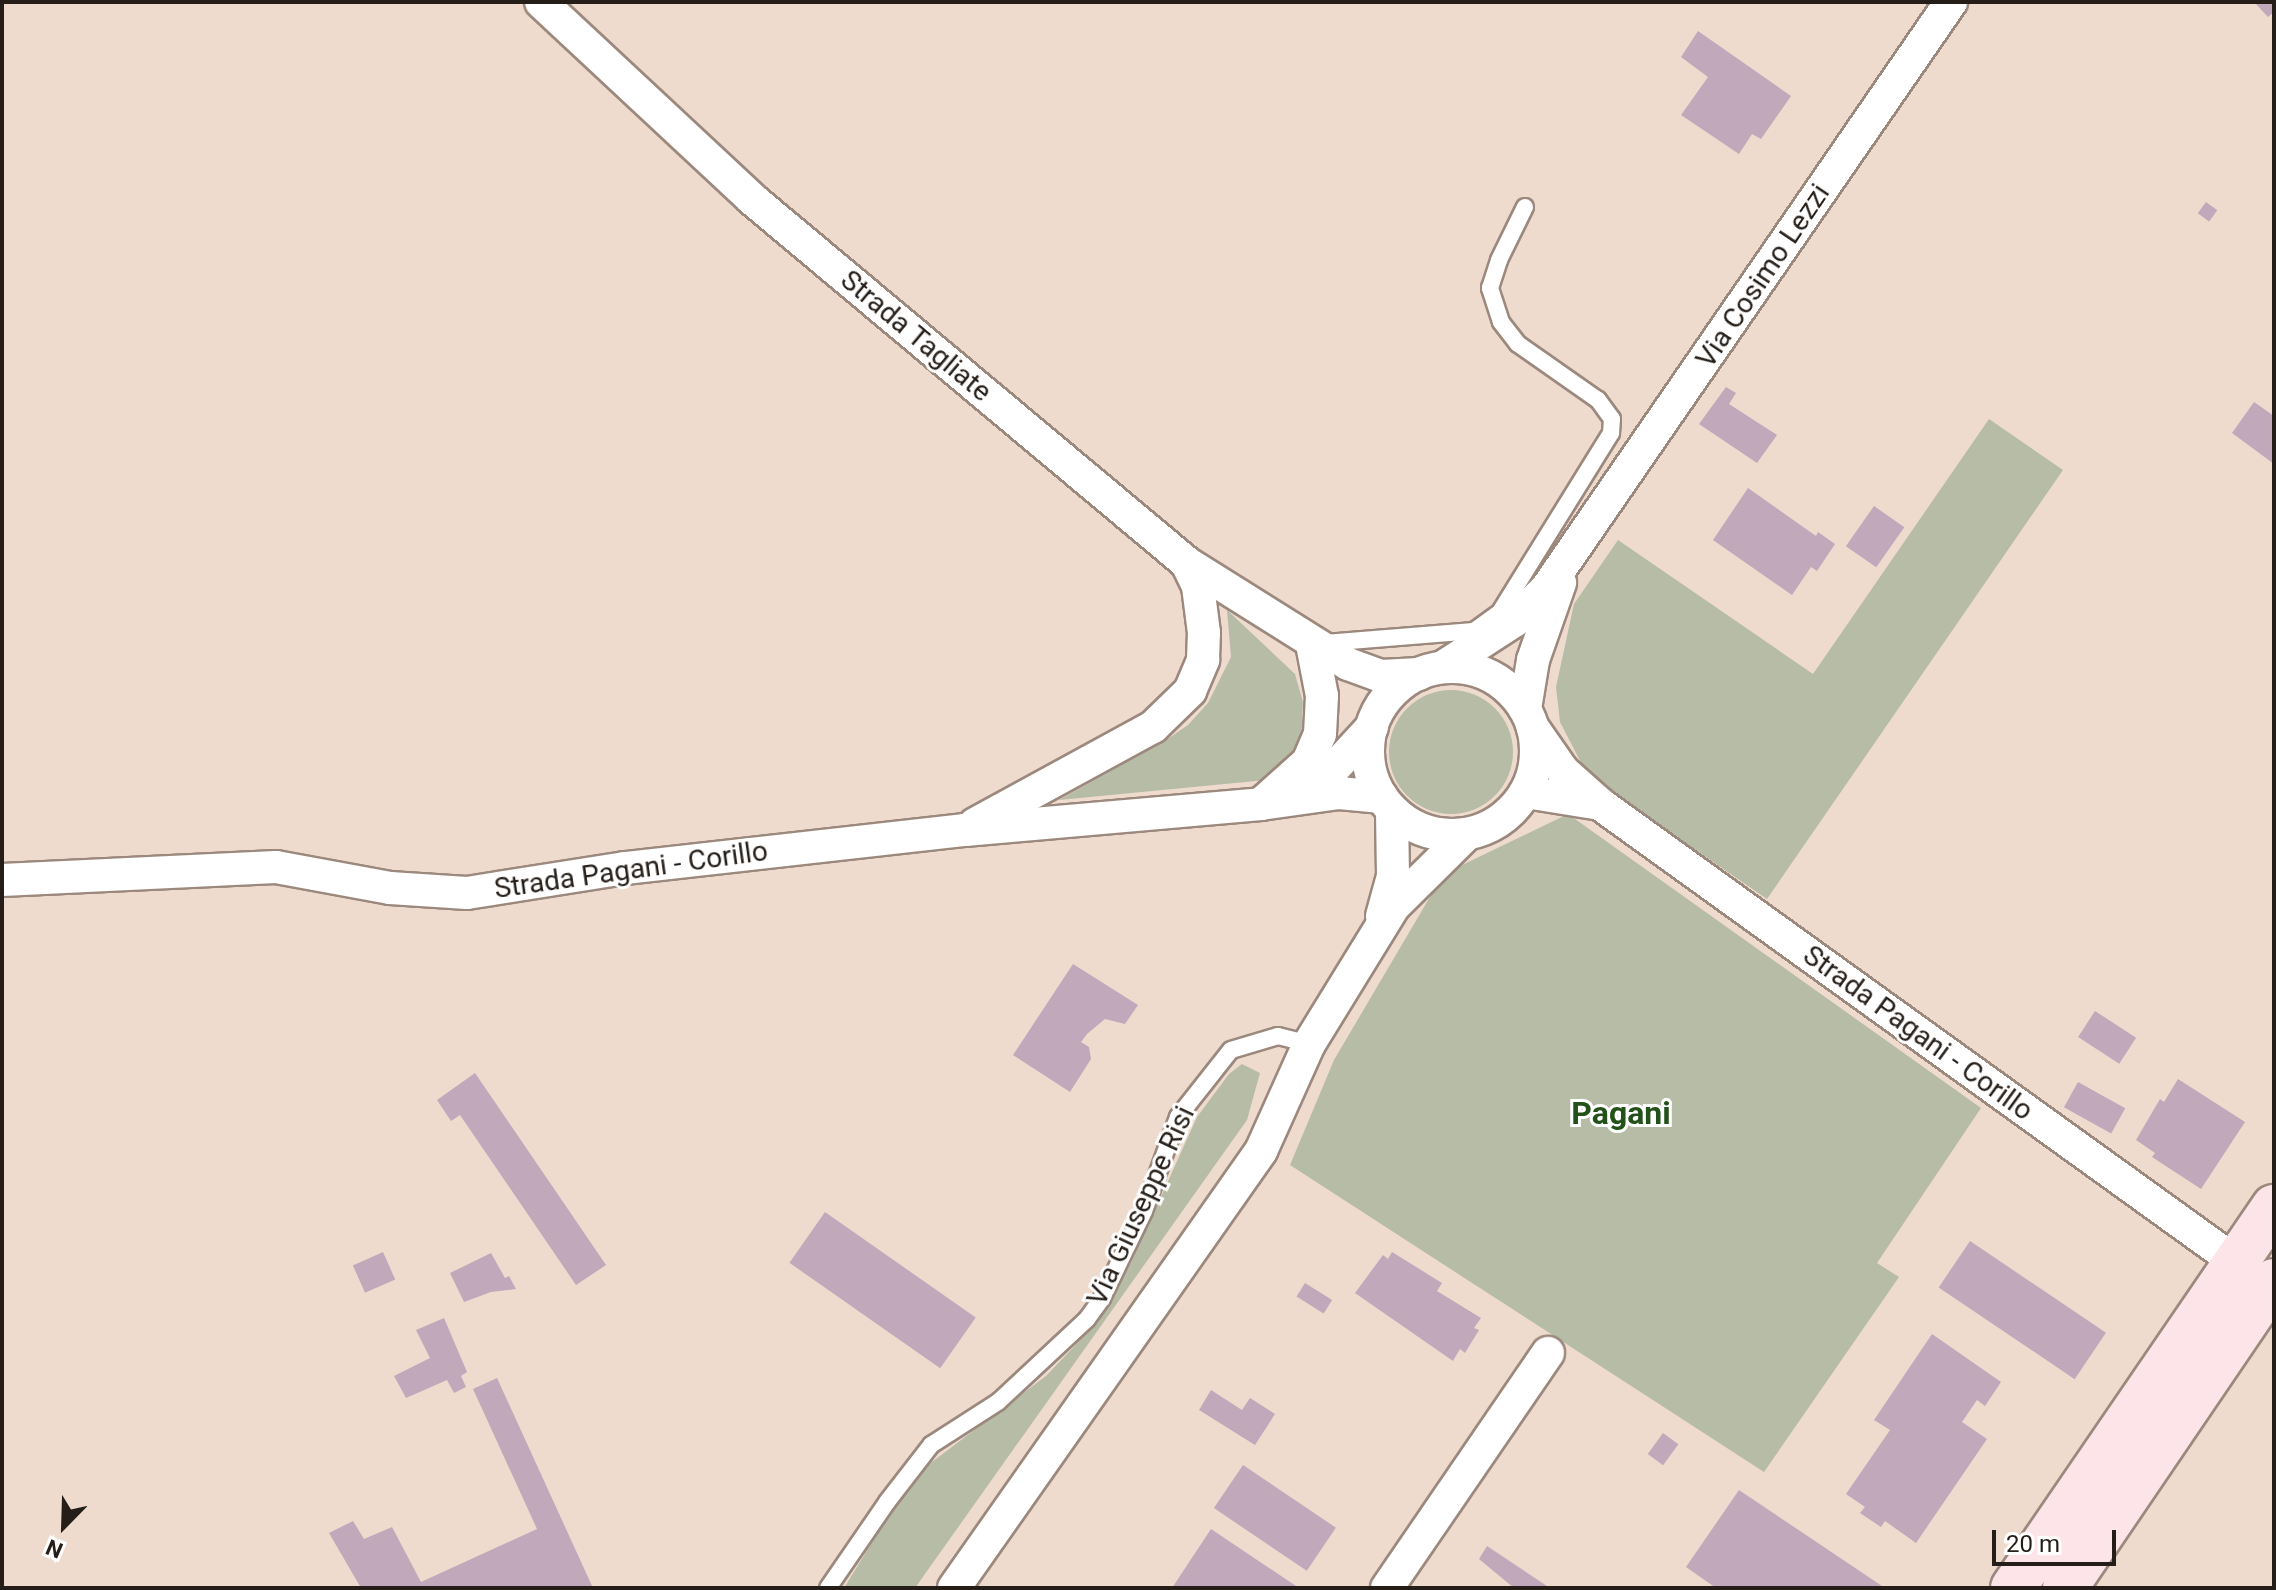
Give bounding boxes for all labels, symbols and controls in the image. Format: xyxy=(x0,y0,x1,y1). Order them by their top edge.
street label: Via Cosimo Lezzi xyxy=(1689,178,1837,374)
street label: Strada Tagliate xyxy=(834,263,998,409)
street label: Strada Pagani - Corillo xyxy=(492,834,770,906)
street label: Strada Pagani - Corillo xyxy=(1797,938,2039,1128)
district label: Pagani xyxy=(1571,1094,1671,1132)
street label: Via Giuseppe Risi xyxy=(1080,1101,1202,1311)
north arrow xyxy=(24,1486,104,1566)
scale bar xyxy=(1996,1514,2120,1564)
text: 20 m xyxy=(2006,1530,2060,1558)
text: N xyxy=(42,1534,66,1563)

